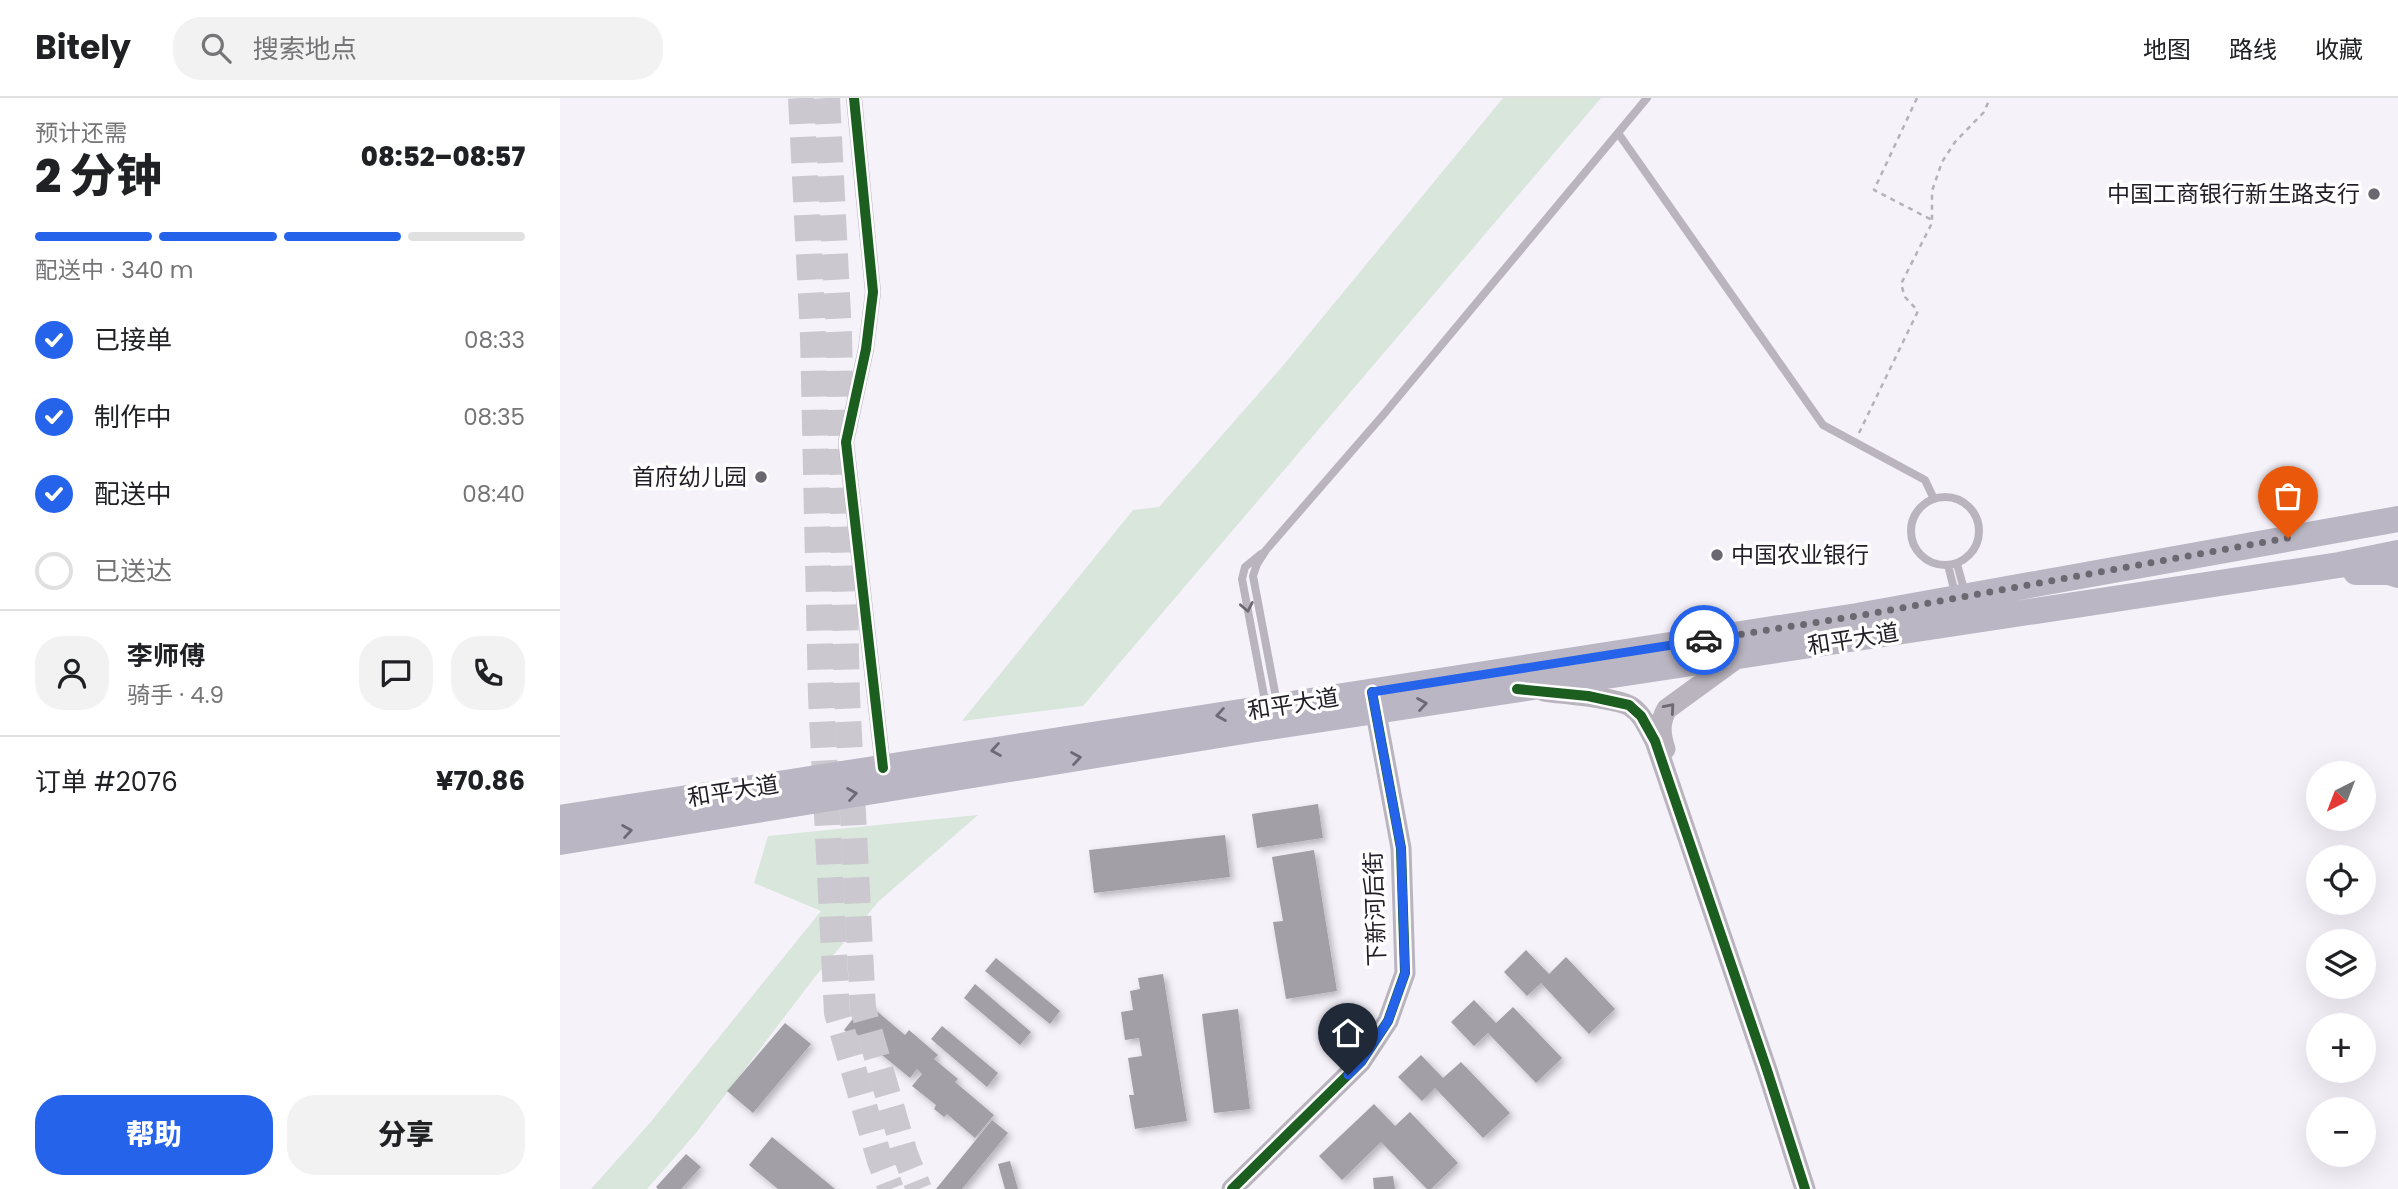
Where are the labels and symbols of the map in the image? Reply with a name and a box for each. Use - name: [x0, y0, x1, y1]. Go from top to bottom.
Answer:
- place label: 中国工商银行新生路支行: [2107, 178, 2360, 210]
- marker: 中国工商银行新生路支行: [2366, 186, 2382, 202]
- place label: 首府幼儿园: [632, 461, 747, 493]
- pin: [2258, 466, 2318, 538]
- marker: 首府幼儿园: [753, 469, 769, 485]
- place label: 中国农业银行: [1731, 539, 1869, 571]
- marker: 中国农业银行: [1709, 547, 1725, 563]
- one-way arrow: [1239, 601, 1254, 613]
- courier: [1669, 605, 1739, 675]
- street label: 和平大道: [1805, 616, 1901, 662]
- street label: 和平大道: [1245, 681, 1341, 727]
- one-way arrow: [1416, 696, 1428, 711]
- one-way arrow: [1662, 703, 1674, 716]
- one-way arrow: [1215, 707, 1227, 722]
- one-way arrow: [990, 742, 1002, 757]
- one-way arrow: [1071, 751, 1082, 766]
- north arrow: [2306, 761, 2376, 831]
- street label: 和平大道: [685, 768, 781, 814]
- one-way arrow: [846, 787, 858, 802]
- one-way arrow: [621, 824, 633, 839]
- street label: 下新河后街: [1357, 851, 1393, 967]
- pin: [1318, 1003, 1378, 1075]

